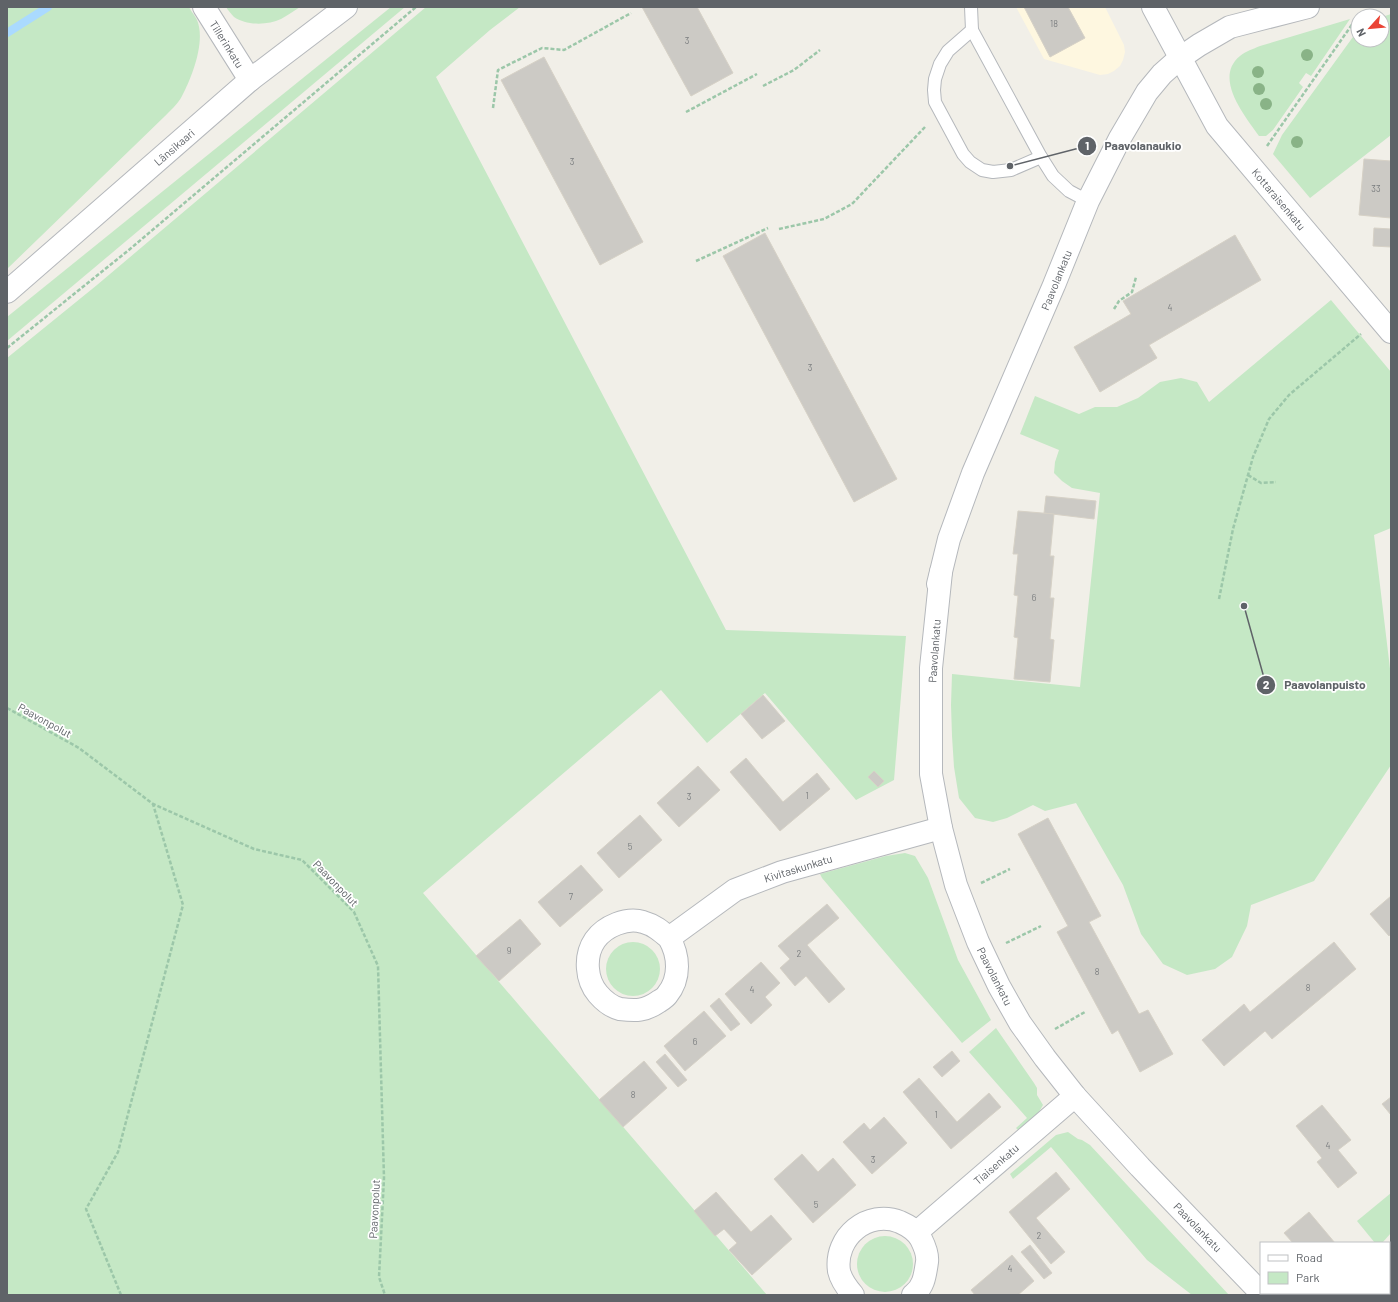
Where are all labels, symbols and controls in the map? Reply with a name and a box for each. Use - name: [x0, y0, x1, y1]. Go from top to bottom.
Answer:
- north arrow: [1350, 8, 1390, 48]
- street label: Tillerinkatu: [207, 18, 247, 70]
- house number: 18: [1050, 18, 1058, 29]
- text: N: [1353, 27, 1368, 39]
- house number: 3: [685, 35, 690, 46]
- street label: Länsikaari: [151, 126, 197, 168]
- callout: Paavolanaukio: [1077, 134, 1190, 158]
- text: 1: [1085, 138, 1089, 152]
- text: Paavolanaukio: [1105, 138, 1182, 152]
- house number: 3: [570, 156, 575, 167]
- street label: Kottaraisenkatu: [1249, 166, 1309, 233]
- house number: 33: [1371, 183, 1381, 194]
- street label: Paavolankatu: [1038, 248, 1074, 312]
- house number: 4: [1168, 302, 1173, 313]
- house number: 3: [808, 362, 813, 373]
- house number: 6: [1032, 592, 1037, 603]
- street label: Paavolankatu: [925, 619, 943, 683]
- callout: Paavolanpuisto: [1256, 673, 1373, 697]
- text: 2: [1263, 677, 1270, 691]
- text: Paavolanpuisto: [1284, 677, 1366, 691]
- street label: Paavonpolut: [16, 700, 74, 740]
- house number: 1: [805, 790, 809, 801]
- house number: 3: [687, 791, 692, 802]
- house number: 5: [628, 841, 633, 852]
- street label: Kivitaskunkatu: [762, 851, 834, 885]
- street label: Paavonpolut: [311, 857, 361, 909]
- house number: 7: [569, 891, 574, 902]
- house number: 9: [507, 945, 512, 956]
- street label: Paavolankatu: [975, 945, 1015, 1007]
- house number: 2: [797, 948, 802, 959]
- house number: 8: [1095, 966, 1100, 977]
- house number: 8: [1306, 982, 1311, 993]
- house number: 4: [750, 984, 755, 995]
- house number: 6: [693, 1036, 698, 1047]
- house number: 8: [631, 1089, 636, 1100]
- house number: 1: [934, 1109, 938, 1120]
- house number: 4: [1326, 1140, 1331, 1151]
- street label: Tiaisenkatu: [971, 1141, 1021, 1187]
- house number: 3: [871, 1154, 876, 1165]
- street label: Paavonpolut: [366, 1179, 382, 1239]
- house number: 5: [814, 1199, 819, 1210]
- street label: Paavolankatu: [1171, 1200, 1225, 1254]
- house number: 2: [1037, 1230, 1042, 1241]
- legend: [1260, 1242, 1390, 1294]
- text: Road: [1296, 1250, 1323, 1264]
- house number: 4: [1008, 1263, 1013, 1274]
- text: Park: [1296, 1270, 1320, 1284]

